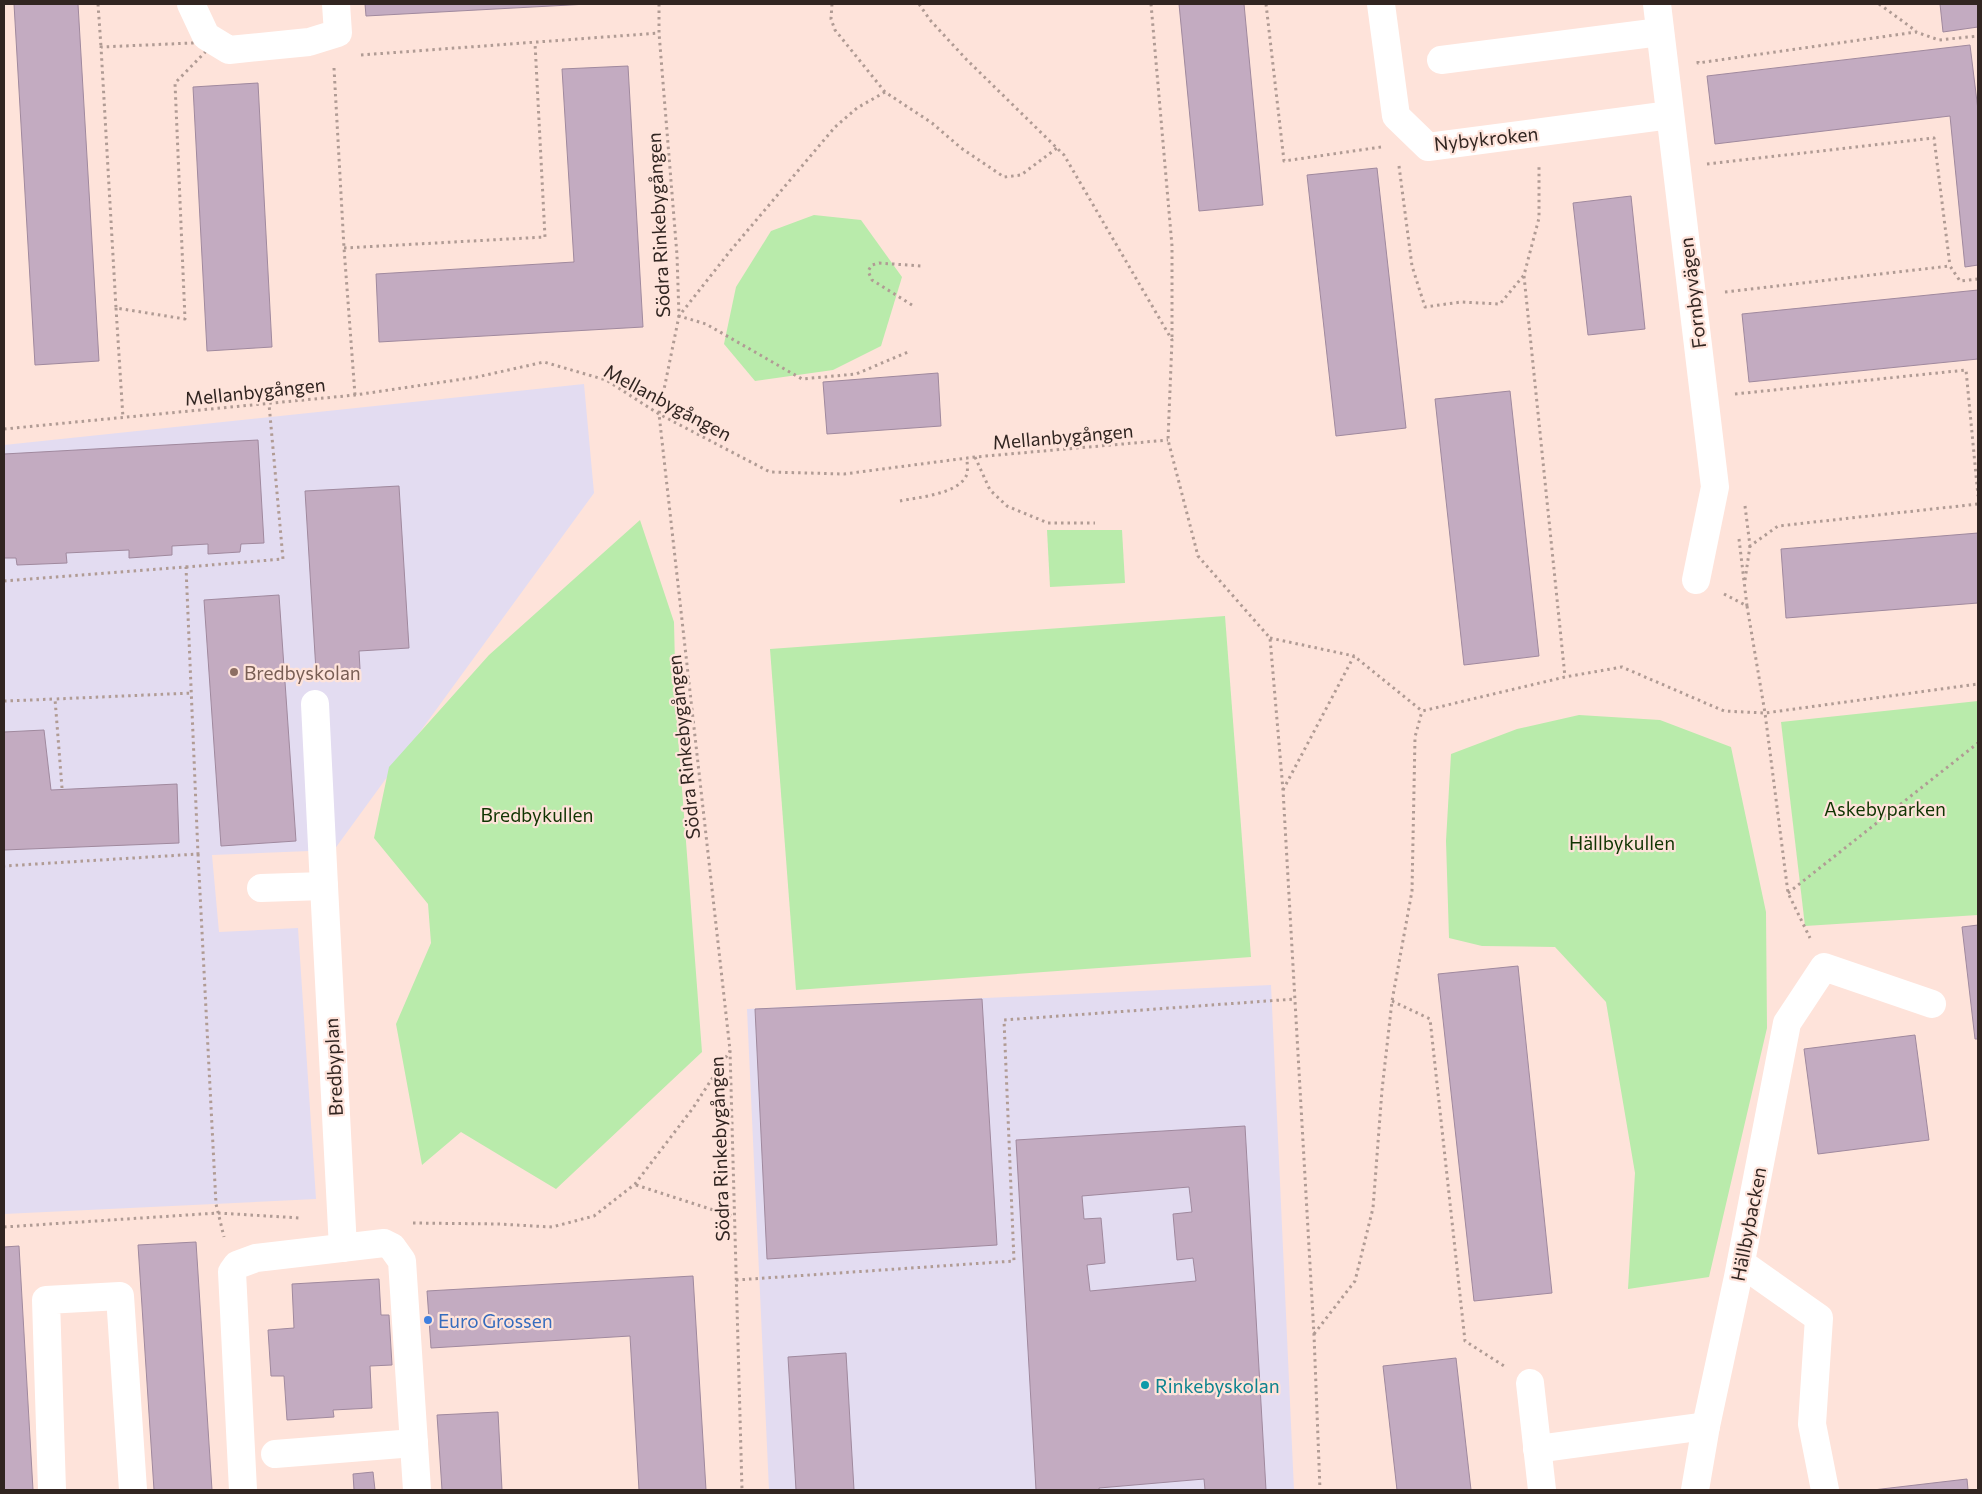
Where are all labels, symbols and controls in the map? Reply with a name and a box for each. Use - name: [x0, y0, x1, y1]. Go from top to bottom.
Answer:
- street label: Nybykroken: [1433, 121, 1539, 155]
- street label: Södra Rinkebygången: [642, 132, 674, 318]
- street label: Fornbyvägen: [1674, 236, 1710, 350]
- street label: Mellanbygången: [600, 359, 736, 445]
- street label: Mellanbygången: [184, 372, 326, 410]
- street label: Mellanbygången: [992, 418, 1134, 454]
- street label: Södra Rinkebygången: [662, 654, 704, 840]
- place label: Bredbyskolan: [244, 661, 361, 684]
- marker: Bredbyskolan: [228, 666, 240, 678]
- park label: Askebyparken: [1824, 797, 1946, 820]
- park label: Bredbykullen: [481, 803, 593, 826]
- park label: Hällbykullen: [1569, 831, 1675, 854]
- street label: Bredbyplan: [319, 1017, 347, 1117]
- street label: Södra Rinkebygången: [704, 1056, 734, 1242]
- street label: Hällbybacken: [1726, 1165, 1770, 1283]
- place label: Euro Grossen: [438, 1309, 553, 1332]
- marker: Euro Grossen: [422, 1314, 434, 1326]
- place label: Rinkebyskolan: [1155, 1374, 1280, 1397]
- marker: Rinkebyskolan: [1139, 1379, 1151, 1391]

